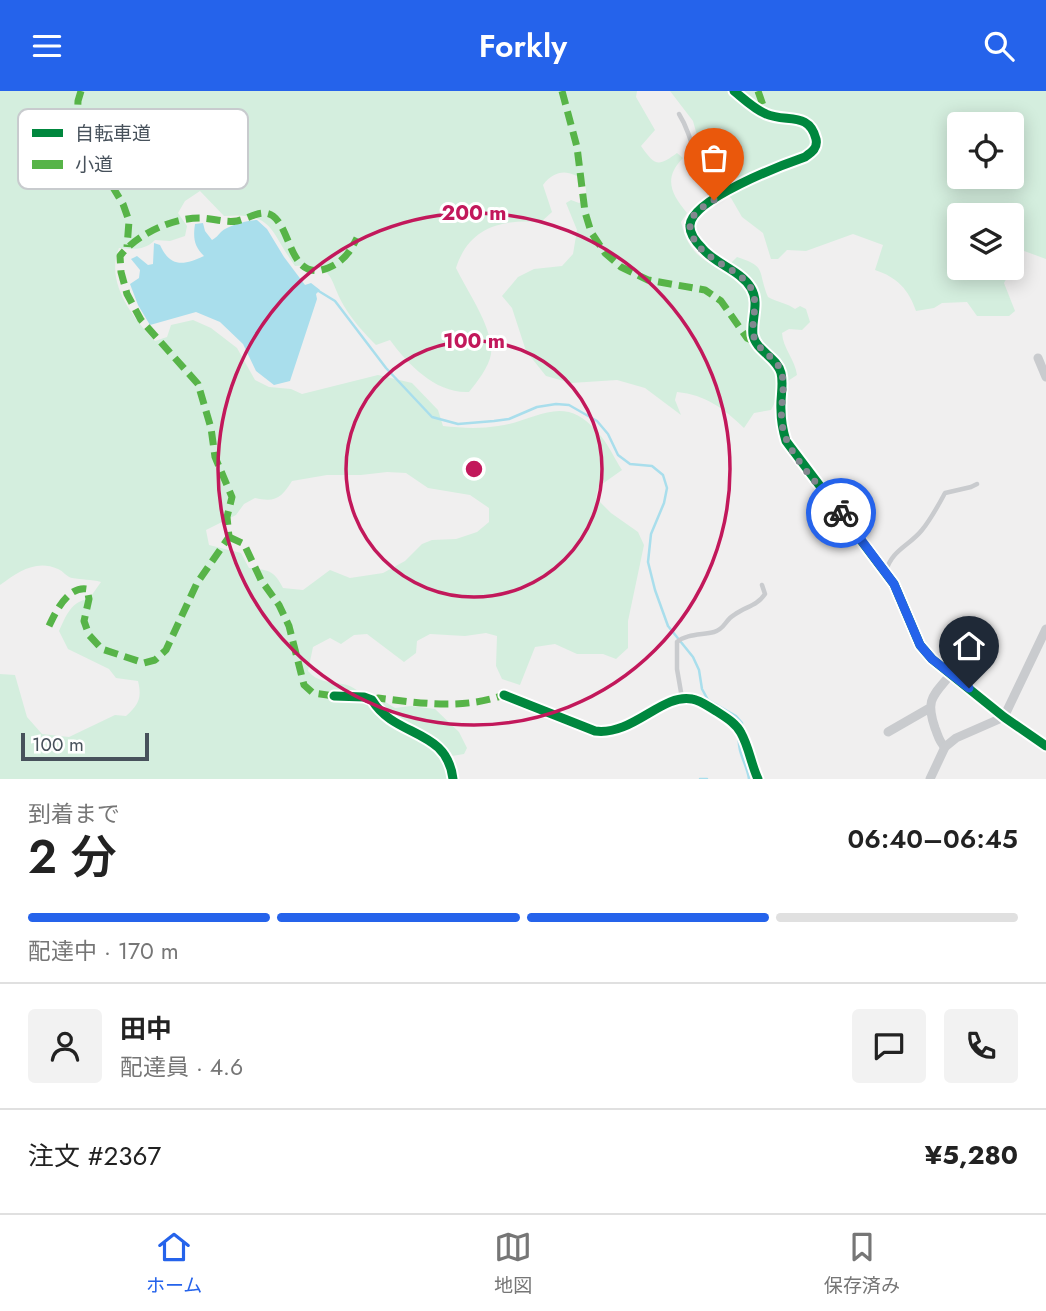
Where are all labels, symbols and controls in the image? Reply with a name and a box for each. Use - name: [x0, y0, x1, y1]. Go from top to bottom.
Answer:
- text: Forkly: [479, 23, 567, 69]
- icon: menu: [28, 27, 66, 65]
- icon: search: [980, 27, 1018, 65]
- legend: [18, 109, 248, 189]
- map controls: [947, 112, 1024, 280]
- button: locate: [947, 112, 1024, 189]
- text: 自転車道: [75, 120, 151, 147]
- pin: [684, 128, 744, 200]
- icon: bag: [695, 139, 733, 177]
- text: 小道: [75, 151, 113, 178]
- text: 200 m: [441, 198, 507, 228]
- button: layers: [947, 203, 1024, 280]
- text: 100 m: [443, 326, 505, 356]
- centre of rings: [462, 457, 486, 481]
- courier: [806, 478, 876, 548]
- icon: bike: [822, 494, 860, 532]
- pin: [939, 616, 999, 688]
- icon: home: [950, 627, 988, 665]
- scale bar: [21, 730, 149, 762]
- text: 100 m: [32, 731, 84, 758]
- text: 到着まで: [28, 797, 120, 831]
- text: 06:40–06:45: [848, 820, 1018, 858]
- text: 2 分: [28, 824, 117, 890]
- text: 配達中 · 170 m: [28, 934, 179, 968]
- button: person: [28, 1009, 102, 1083]
- button: chat: [852, 1009, 926, 1083]
- button: phone: [944, 1009, 1018, 1083]
- text: 田中: [120, 1010, 172, 1048]
- text: 配達員 · 4.6: [120, 1050, 243, 1084]
- text: ¥5,280: [925, 1136, 1018, 1174]
- text: 注文 #2367: [28, 1137, 161, 1175]
- tab: ホーム: [146, 1228, 202, 1299]
- tab: 地図: [494, 1228, 532, 1299]
- tab: 保存済み: [824, 1228, 900, 1299]

